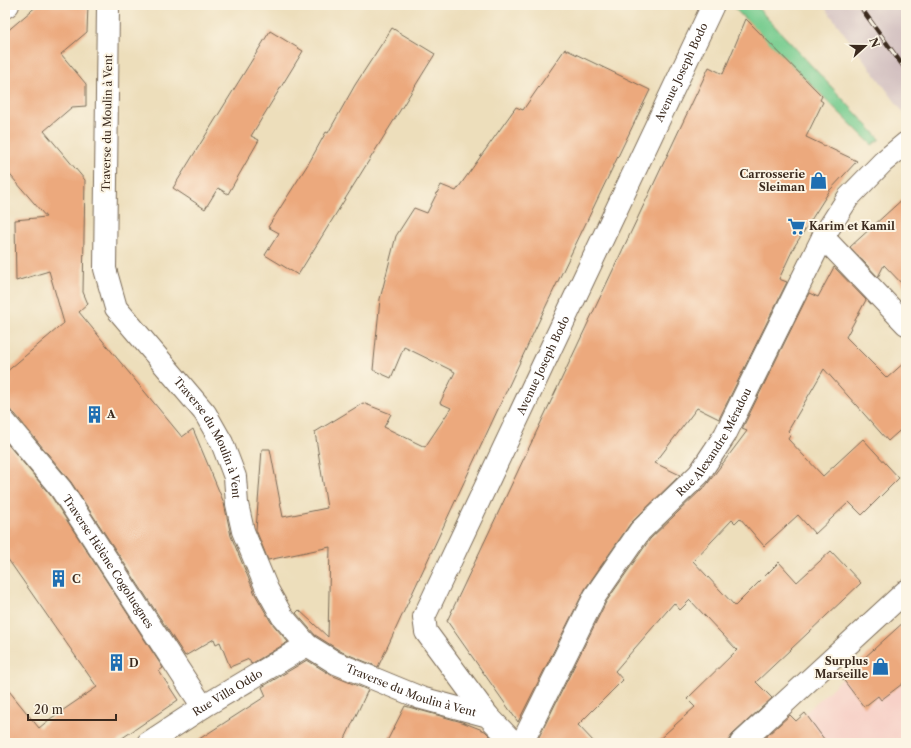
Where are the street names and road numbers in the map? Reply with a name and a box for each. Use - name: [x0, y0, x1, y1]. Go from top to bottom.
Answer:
- street label: Avenue Joseph Bodo: [651, 20, 711, 125]
- street label: Traverse du Moulin à Vent: [99, 54, 115, 192]
- street label: Avenue Joseph Bodo: [513, 313, 572, 418]
- street label: Traverse du Moulin à Vent: [171, 374, 244, 499]
- street label: Rue Alexandre Méradou: [673, 385, 754, 499]
- street label: Traverse Hèlène Cogoluegnes: [60, 492, 156, 630]
- street label: Traverse du Moulin à Vent: [344, 661, 478, 720]
- street label: Rue Villa Oddo: [190, 666, 265, 719]

